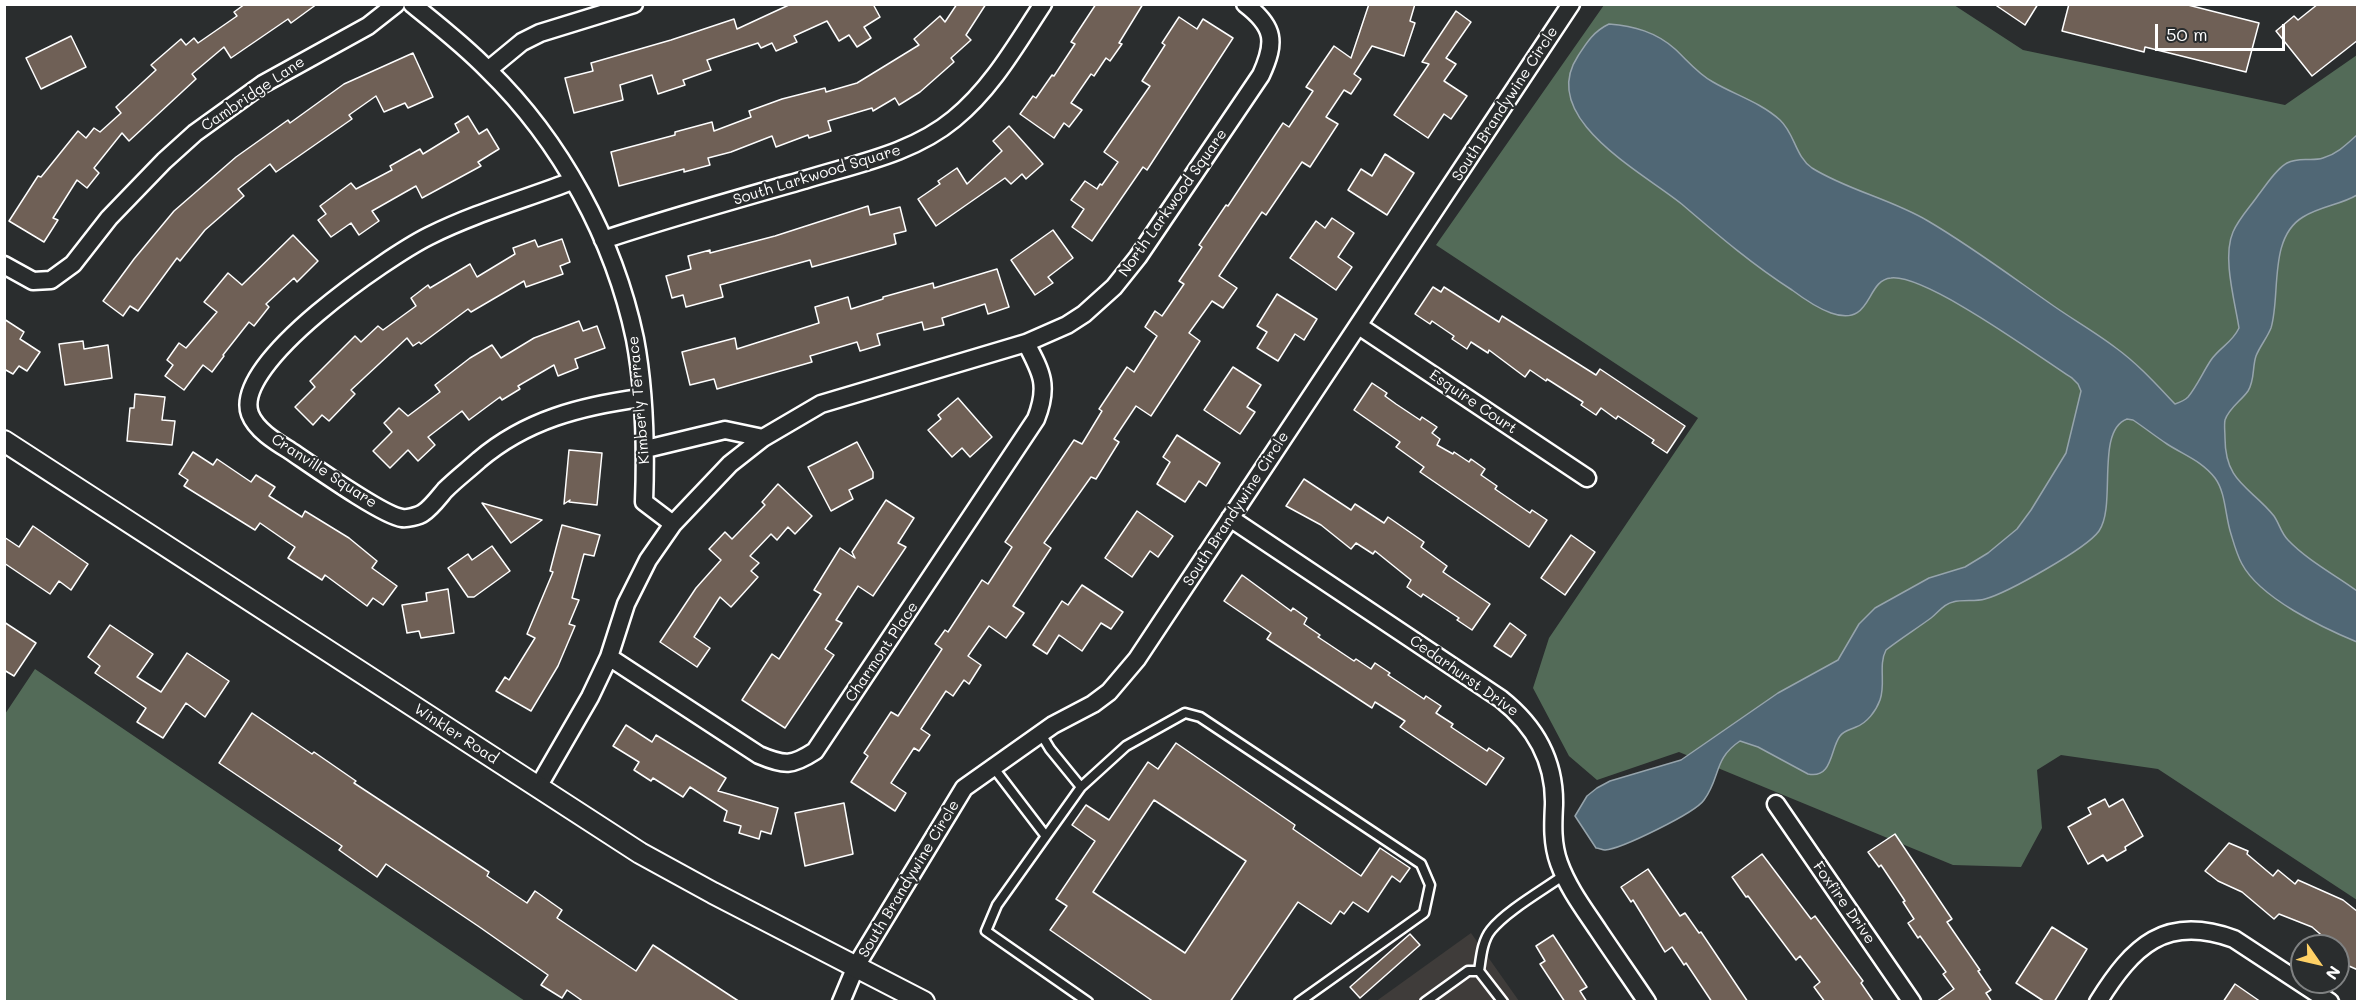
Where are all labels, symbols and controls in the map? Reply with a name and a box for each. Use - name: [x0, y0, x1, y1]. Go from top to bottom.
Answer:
- scale bar: [2158, 12, 2288, 50]
- text: 50 m: [2166, 22, 2208, 46]
- street label: South Brandywine Circle: [1448, 23, 1562, 185]
- street label: Cambridge Lane: [198, 53, 308, 135]
- street label: North Larkwood Square: [1115, 126, 1231, 280]
- street label: South Larkwood Square: [731, 141, 903, 209]
- street label: Kimberly Terrace: [624, 335, 654, 465]
- street label: Esquire Court: [1426, 366, 1520, 438]
- street label: South Brandywine Circle: [1179, 428, 1293, 590]
- street label: Cranville Square: [268, 430, 380, 512]
- street label: Charmont Place: [842, 598, 922, 706]
- street label: Cedarhurst Drive: [1406, 632, 1522, 720]
- street label: Winkler Road: [411, 700, 501, 768]
- street label: South Brandywine Circle: [855, 797, 963, 961]
- street label: Foxfire Drive: [1809, 858, 1879, 948]
- north arrow: [2290, 934, 2350, 994]
- text: N: [2322, 962, 2346, 984]

